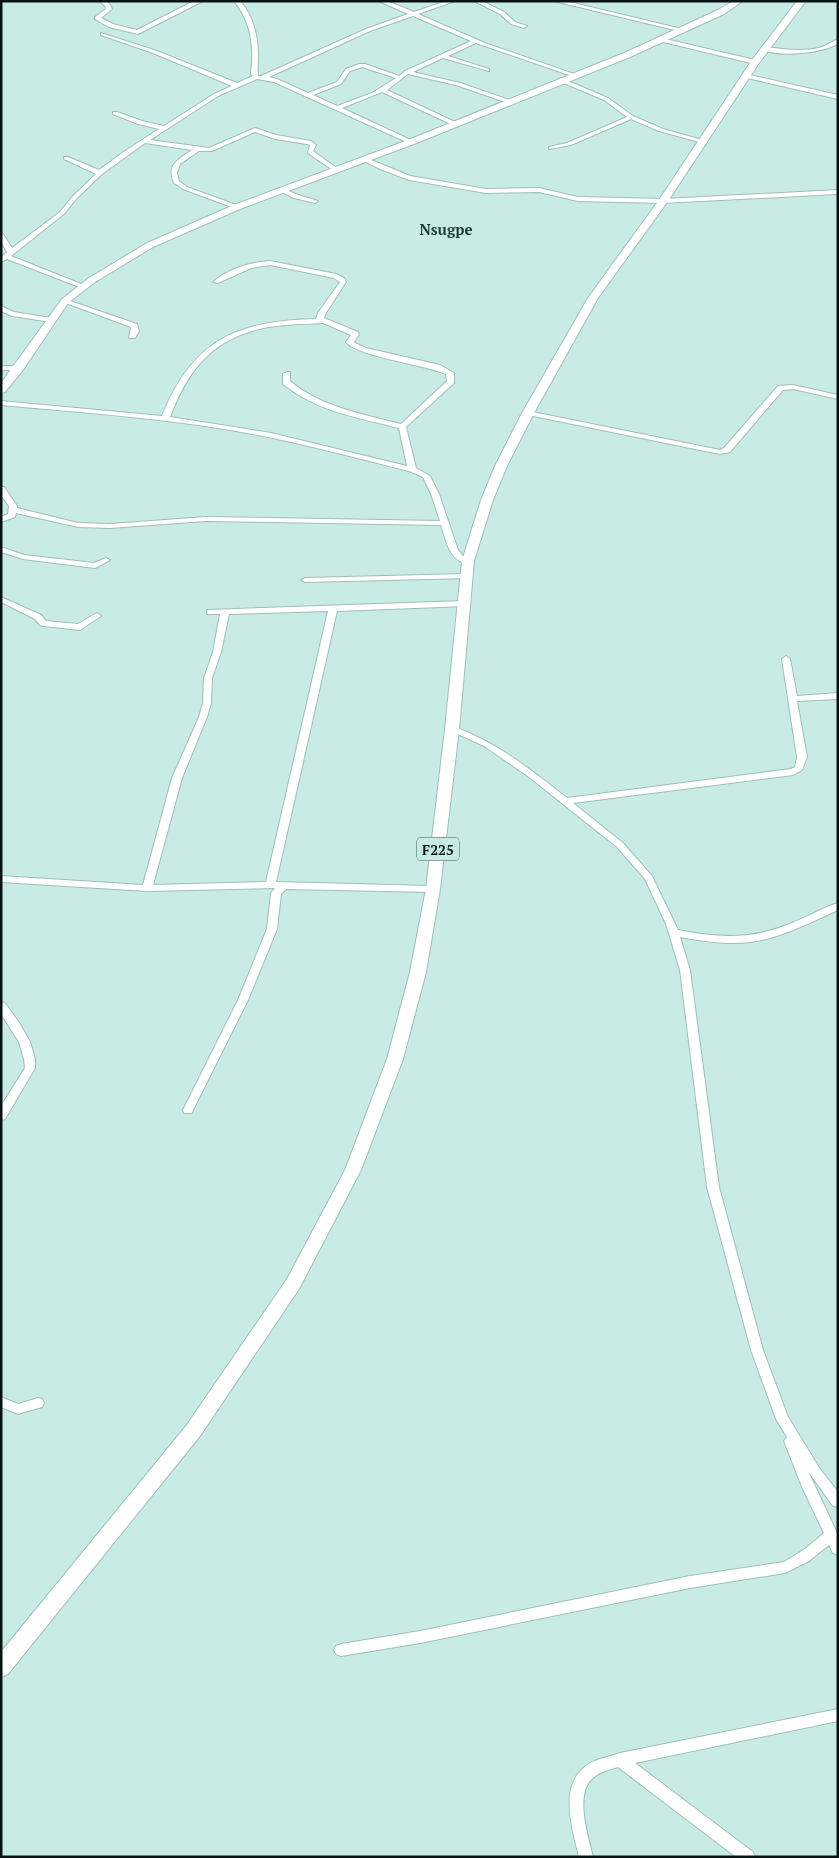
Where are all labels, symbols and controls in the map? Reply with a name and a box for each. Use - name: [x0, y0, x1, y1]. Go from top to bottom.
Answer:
- district label: Nsugpe: [419, 219, 473, 239]
- road number: F225: [417, 838, 459, 861]

